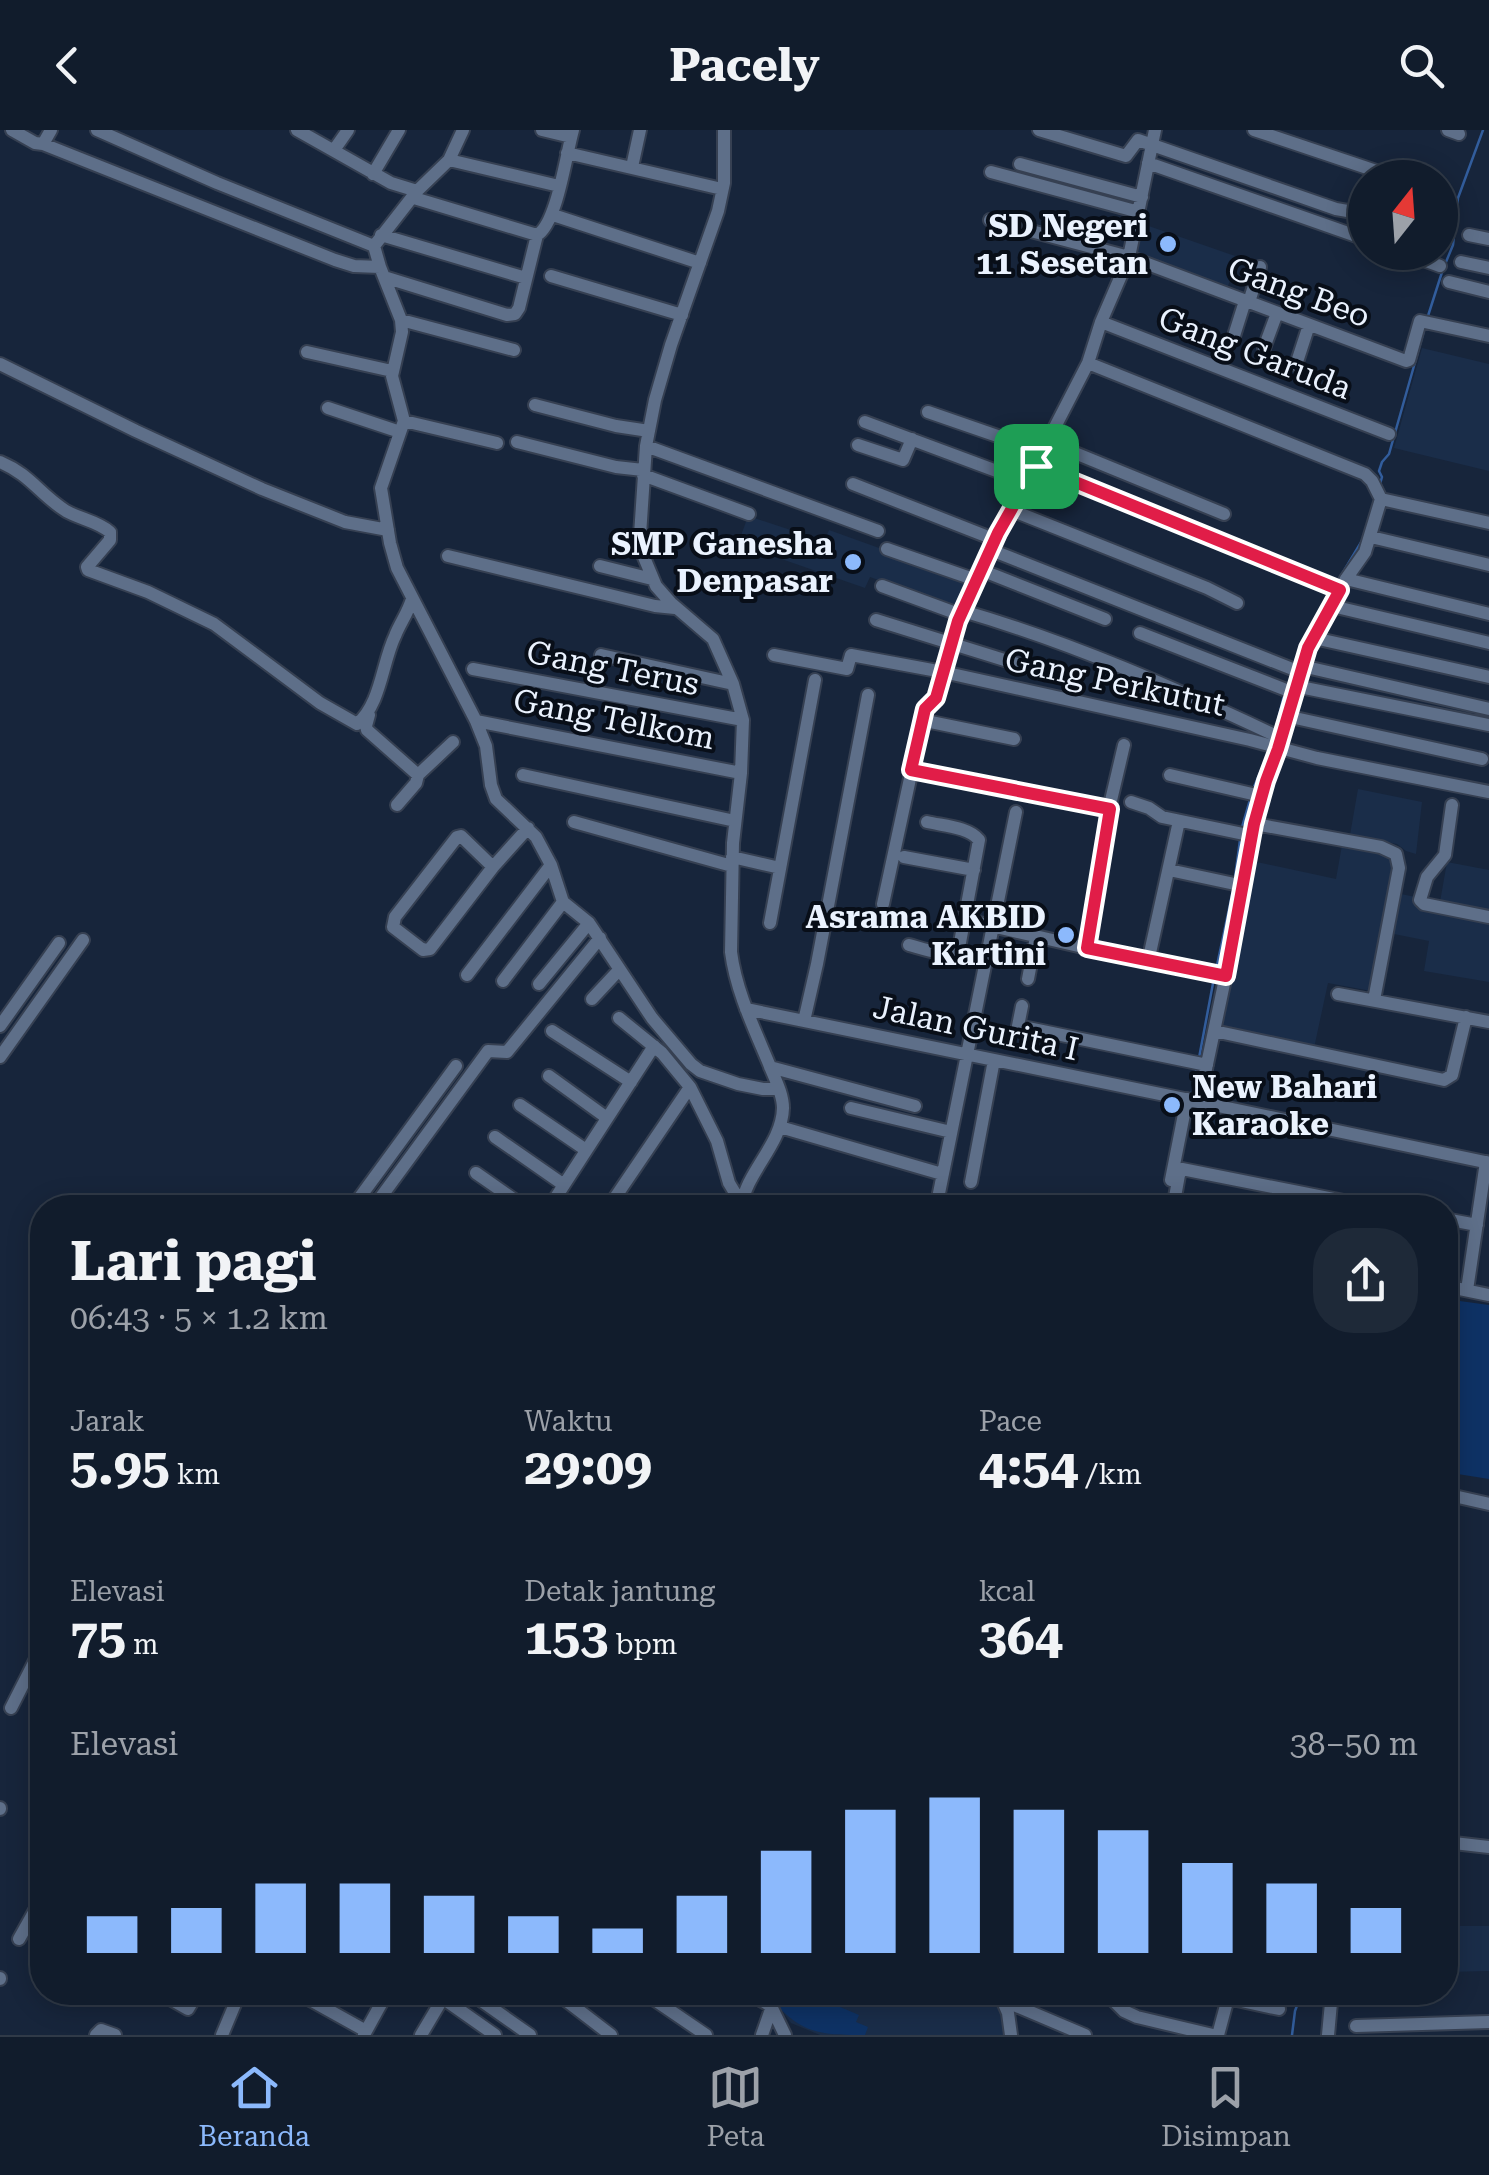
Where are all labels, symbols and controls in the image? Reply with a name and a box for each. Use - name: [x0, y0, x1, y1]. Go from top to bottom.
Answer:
- icon: back: [40, 38, 95, 93]
- icon: search: [1394, 38, 1449, 93]
- text: Pacely: [669, 39, 820, 92]
- north arrow: [1348, 160, 1458, 270]
- map controls: [1348, 160, 1458, 270]
- place label: SD Negeri 11 Sesetan: [976, 207, 1148, 282]
- marker: SD Negeri 11 Sesetan: [1157, 233, 1179, 255]
- street label: Gang Beo: [1223, 249, 1375, 335]
- street label: Gang Garuda: [1153, 299, 1357, 407]
- pin: [994, 424, 1079, 509]
- icon: arrive: [1009, 439, 1064, 494]
- place label: SMP Ganesha Denpasar: [611, 525, 833, 600]
- marker: SMP Ganesha Denpasar: [842, 551, 864, 573]
- street label: Gang Terus: [524, 633, 702, 703]
- street label: Gang Perkutut: [1001, 640, 1229, 724]
- street label: Gang Telkom: [510, 681, 718, 757]
- place label: Asrama AKBID Kartini: [805, 898, 1046, 973]
- marker: Asrama AKBID Kartini: [1055, 924, 1077, 946]
- street label: Jalan Gurita I: [870, 988, 1082, 1068]
- place label: New Bahari Karaoke: [1192, 1068, 1378, 1143]
- marker: New Bahari Karaoke: [1161, 1094, 1183, 1116]
- button: share: [1313, 1228, 1418, 1333]
- text: Lari pagi: [70, 1229, 317, 1293]
- text: 06:43 · 5 × 1.2 km: [70, 1299, 328, 1337]
- text: Jarak: [70, 1405, 144, 1438]
- text: Waktu: [524, 1405, 612, 1438]
- text: Pace: [979, 1405, 1042, 1438]
- text: 5.95: [70, 1438, 170, 1496]
- text: 29:09: [524, 1438, 652, 1496]
- text: 4:54: [979, 1438, 1078, 1496]
- text: km: [170, 1458, 220, 1491]
- text: /km: [1078, 1458, 1142, 1491]
- text: Elevasi: [70, 1575, 165, 1608]
- text: Detak jantung: [524, 1575, 715, 1608]
- text: kcal: [979, 1575, 1035, 1608]
- text: 75: [70, 1608, 126, 1666]
- text: 153: [524, 1608, 608, 1666]
- text: 364: [979, 1608, 1063, 1666]
- text: m: [126, 1628, 159, 1661]
- text: bpm: [608, 1628, 677, 1661]
- text: Elevasi: [70, 1725, 178, 1763]
- text: 38–50 m: [1290, 1725, 1418, 1763]
- tab: Beranda: [198, 2060, 310, 2153]
- tab: Peta: [706, 2060, 765, 2153]
- tab: Disimpan: [1161, 2060, 1291, 2153]

